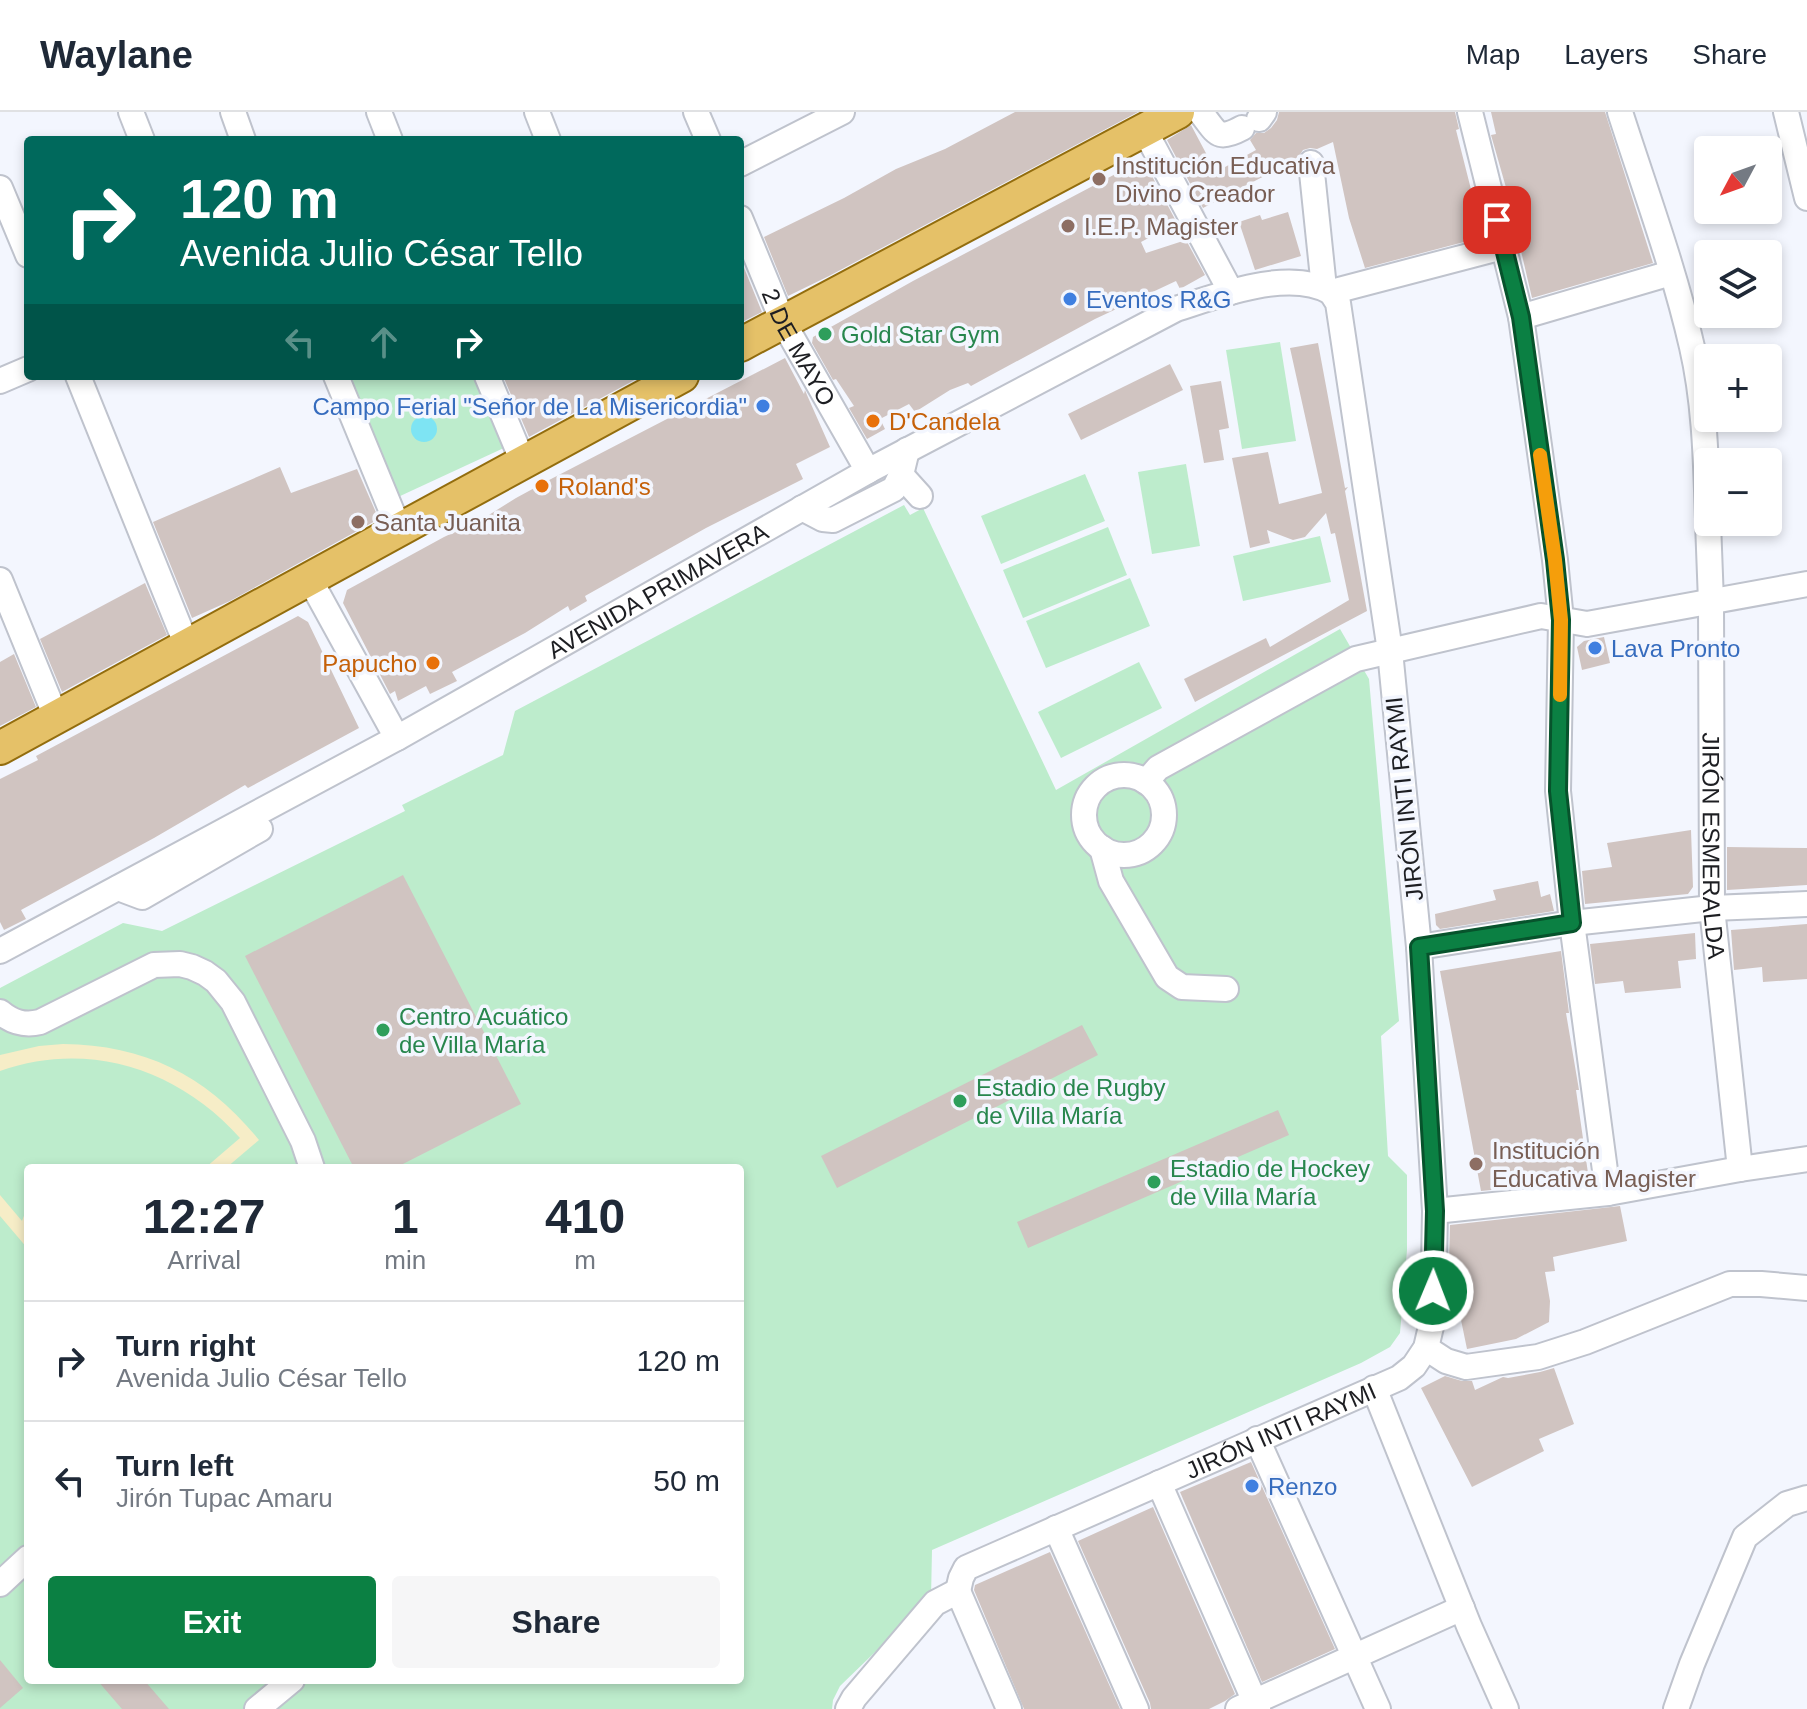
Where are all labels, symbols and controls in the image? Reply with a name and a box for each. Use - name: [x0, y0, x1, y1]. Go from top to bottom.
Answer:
- text: Waylane: [40, 34, 193, 76]
- text: Map: [1466, 39, 1520, 70]
- text: Layers: [1564, 39, 1648, 70]
- text: Share: [1692, 39, 1767, 70]
- north arrow: [1694, 136, 1782, 224]
- map controls: [1694, 136, 1782, 536]
- place label: Institución Educativa Divino Creador: [1115, 152, 1336, 207]
- text: 120 m: [180, 167, 339, 230]
- icon: right: [48, 168, 152, 272]
- marker: Institución Educativa Divino Creador: [1090, 170, 1108, 188]
- pin: [1463, 186, 1531, 254]
- icon: arrive: [1475, 198, 1519, 242]
- place label: I.E.P. Magister: [1084, 213, 1238, 240]
- marker: I.E.P. Magister: [1059, 217, 1077, 235]
- text: Avenida Julio César Tello: [180, 233, 583, 274]
- button: layers: [1694, 240, 1782, 328]
- street label: 2 DE MAYO: [757, 284, 841, 410]
- place label: Eventos R&G: [1086, 286, 1231, 313]
- marker: Eventos R&G: [1061, 290, 1079, 308]
- icon: left: [278, 320, 322, 364]
- icon: ahead: [362, 320, 406, 364]
- icon: right: [446, 320, 490, 364]
- place label: Gold Star Gym: [841, 321, 1000, 348]
- marker: Gold Star Gym: [816, 325, 834, 343]
- button: +: [1694, 344, 1782, 432]
- place label: Campo Ferial "Señor de La Misericordia": [312, 393, 747, 420]
- marker: Campo Ferial "Señor de La Misericordia": [754, 397, 772, 415]
- place label: D'Candela: [889, 408, 1001, 435]
- marker: D'Candela: [864, 412, 882, 430]
- button: −: [1694, 448, 1782, 536]
- place label: Roland's: [558, 473, 651, 500]
- marker: Roland's: [533, 477, 551, 495]
- place label: Santa Juanita: [374, 509, 521, 536]
- marker: Santa Juanita: [349, 513, 367, 531]
- street label: AVENIDA PRIMAVERA: [543, 517, 772, 663]
- place label: Lava Pronto: [1611, 635, 1740, 662]
- marker: Lava Pronto: [1586, 639, 1604, 657]
- place label: Papucho: [322, 650, 417, 677]
- marker: Papucho: [424, 654, 442, 672]
- street label: JIRÓN INTI RAYMI: [1380, 696, 1428, 902]
- street label: JIRÓN ESMERALDA: [1698, 732, 1731, 961]
- place label: Centro Acuático de Villa María: [399, 1003, 568, 1058]
- marker: Centro Acuático de Villa María: [374, 1021, 392, 1039]
- place label: Estadio de Rugby de Villa María: [976, 1074, 1165, 1129]
- marker: Estadio de Rugby de Villa María: [951, 1092, 969, 1110]
- place label: Institución Educativa Magister: [1492, 1137, 1696, 1192]
- place label: Estadio de Hockey de Villa María: [1170, 1155, 1370, 1210]
- marker: Institución Educativa Magister: [1467, 1155, 1485, 1173]
- marker: Estadio de Hockey de Villa María: [1145, 1173, 1163, 1191]
- text: 12:27: [143, 1190, 266, 1243]
- text: 1: [392, 1190, 419, 1243]
- text: 410: [545, 1190, 625, 1243]
- text: Arrival: [167, 1245, 241, 1275]
- text: min: [384, 1245, 426, 1275]
- text: m: [574, 1245, 596, 1275]
- position arrow: [1391, 1249, 1475, 1333]
- text: Turn right: [116, 1329, 255, 1362]
- icon: right: [48, 1339, 92, 1383]
- text: 120 m: [637, 1344, 720, 1377]
- text: Avenida Julio César Tello: [116, 1363, 407, 1393]
- street label: JIRÓN INTI RAYMI: [1181, 1376, 1380, 1484]
- text: Turn left: [116, 1449, 234, 1482]
- icon: left: [48, 1459, 92, 1503]
- text: 50 m: [653, 1464, 720, 1497]
- place label: Renzo: [1268, 1473, 1337, 1500]
- marker: Renzo: [1243, 1477, 1261, 1495]
- text: Jirón Tupac Amaru: [116, 1483, 333, 1513]
- button: Exit: [48, 1576, 376, 1668]
- button: Share: [392, 1576, 720, 1668]

